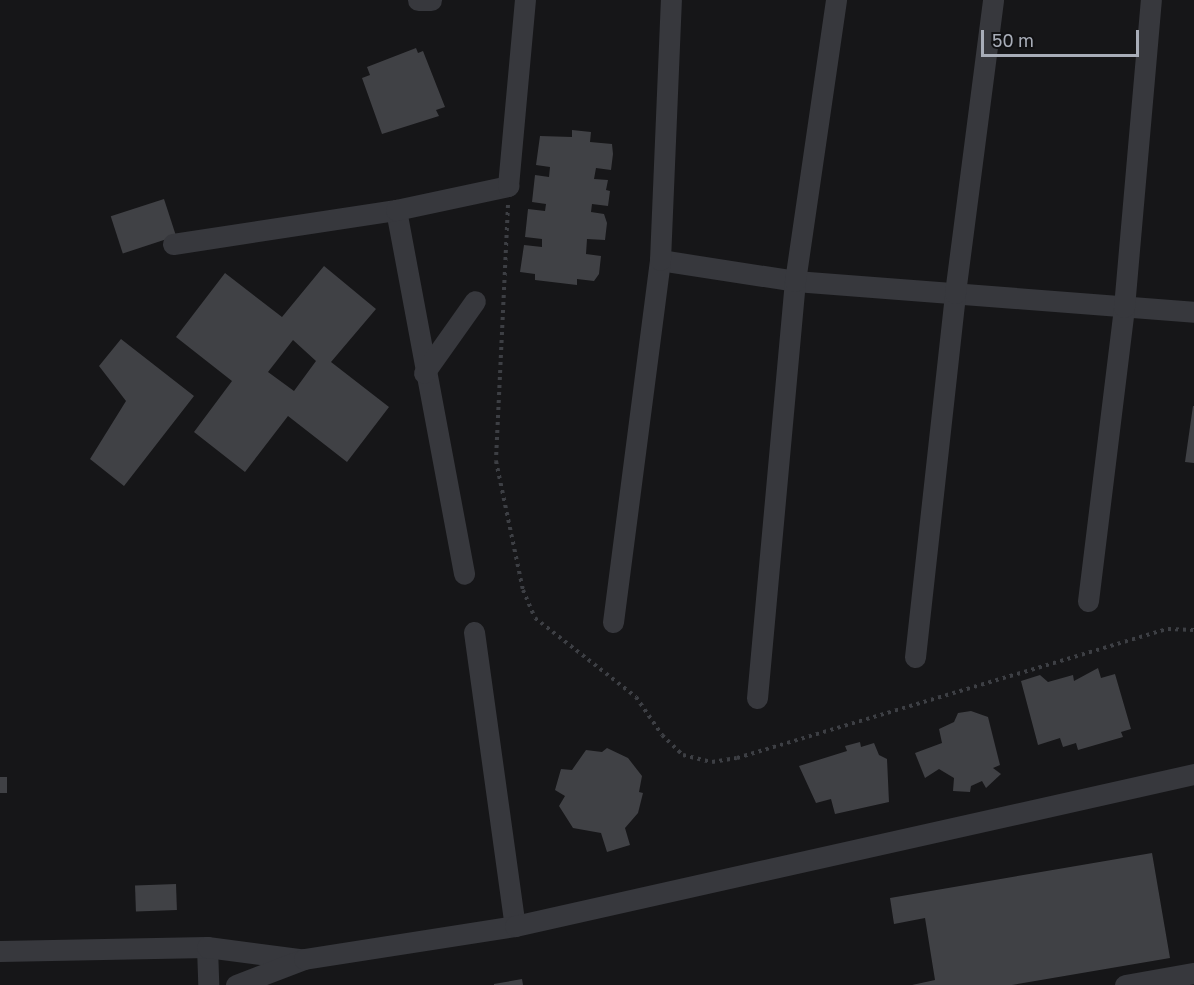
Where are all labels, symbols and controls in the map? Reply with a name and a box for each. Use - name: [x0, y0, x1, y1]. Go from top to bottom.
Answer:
- scale bar: [984, 18, 1142, 56]
- text: 50 m: [992, 29, 1034, 51]

